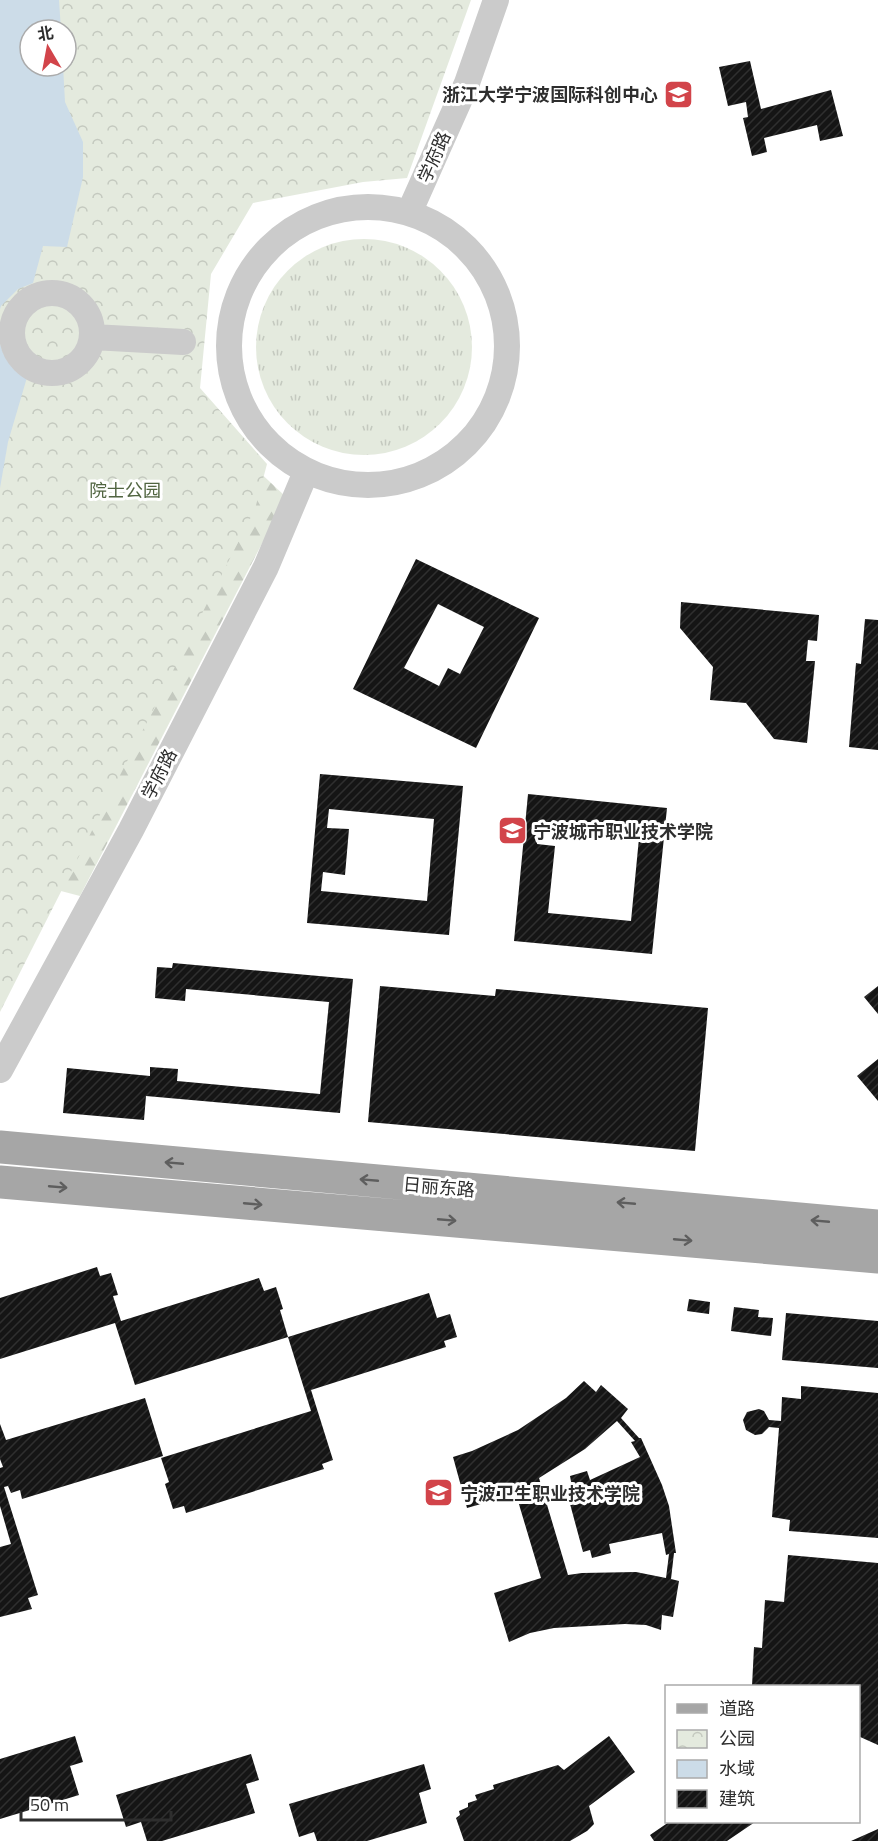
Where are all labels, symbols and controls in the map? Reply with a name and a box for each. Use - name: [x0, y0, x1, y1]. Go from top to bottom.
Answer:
- north arrow: [18, 18, 78, 78]
- text: 北: [35, 20, 55, 46]
- school or university icon: 浙江大学宁波国际科创中心: [663, 78, 695, 110]
- place label: 浙江大学宁波国际科创中心: [442, 81, 658, 108]
- street label: 学府路: [411, 127, 457, 187]
- park label: 院士公园: [89, 477, 161, 504]
- street label: 学府路: [135, 744, 183, 804]
- school or university icon: 宁波城市职业技术学院: [496, 815, 528, 847]
- place label: 宁波城市职业技术学院: [533, 818, 713, 845]
- one-way arrow: [165, 1157, 185, 1168]
- street label: 日丽东路: [402, 1170, 476, 1204]
- one-way arrow: [359, 1174, 379, 1185]
- one-way arrow: [48, 1182, 68, 1193]
- one-way arrow: [616, 1197, 636, 1208]
- one-way arrow: [242, 1199, 262, 1210]
- one-way arrow: [436, 1215, 456, 1226]
- one-way arrow: [810, 1215, 830, 1226]
- one-way arrow: [673, 1235, 693, 1246]
- school or university icon: 宁波卫生职业技术学院: [423, 1477, 455, 1509]
- place label: 宁波卫生职业技术学院: [460, 1480, 640, 1507]
- legend: [665, 1685, 860, 1823]
- text: 道路: [719, 1695, 755, 1722]
- text: 公园: [719, 1725, 755, 1752]
- text: 水域: [719, 1755, 755, 1782]
- scale bar: [21, 1784, 171, 1822]
- text: 建筑: [719, 1785, 755, 1812]
- text: 50 m: [30, 1791, 69, 1818]

